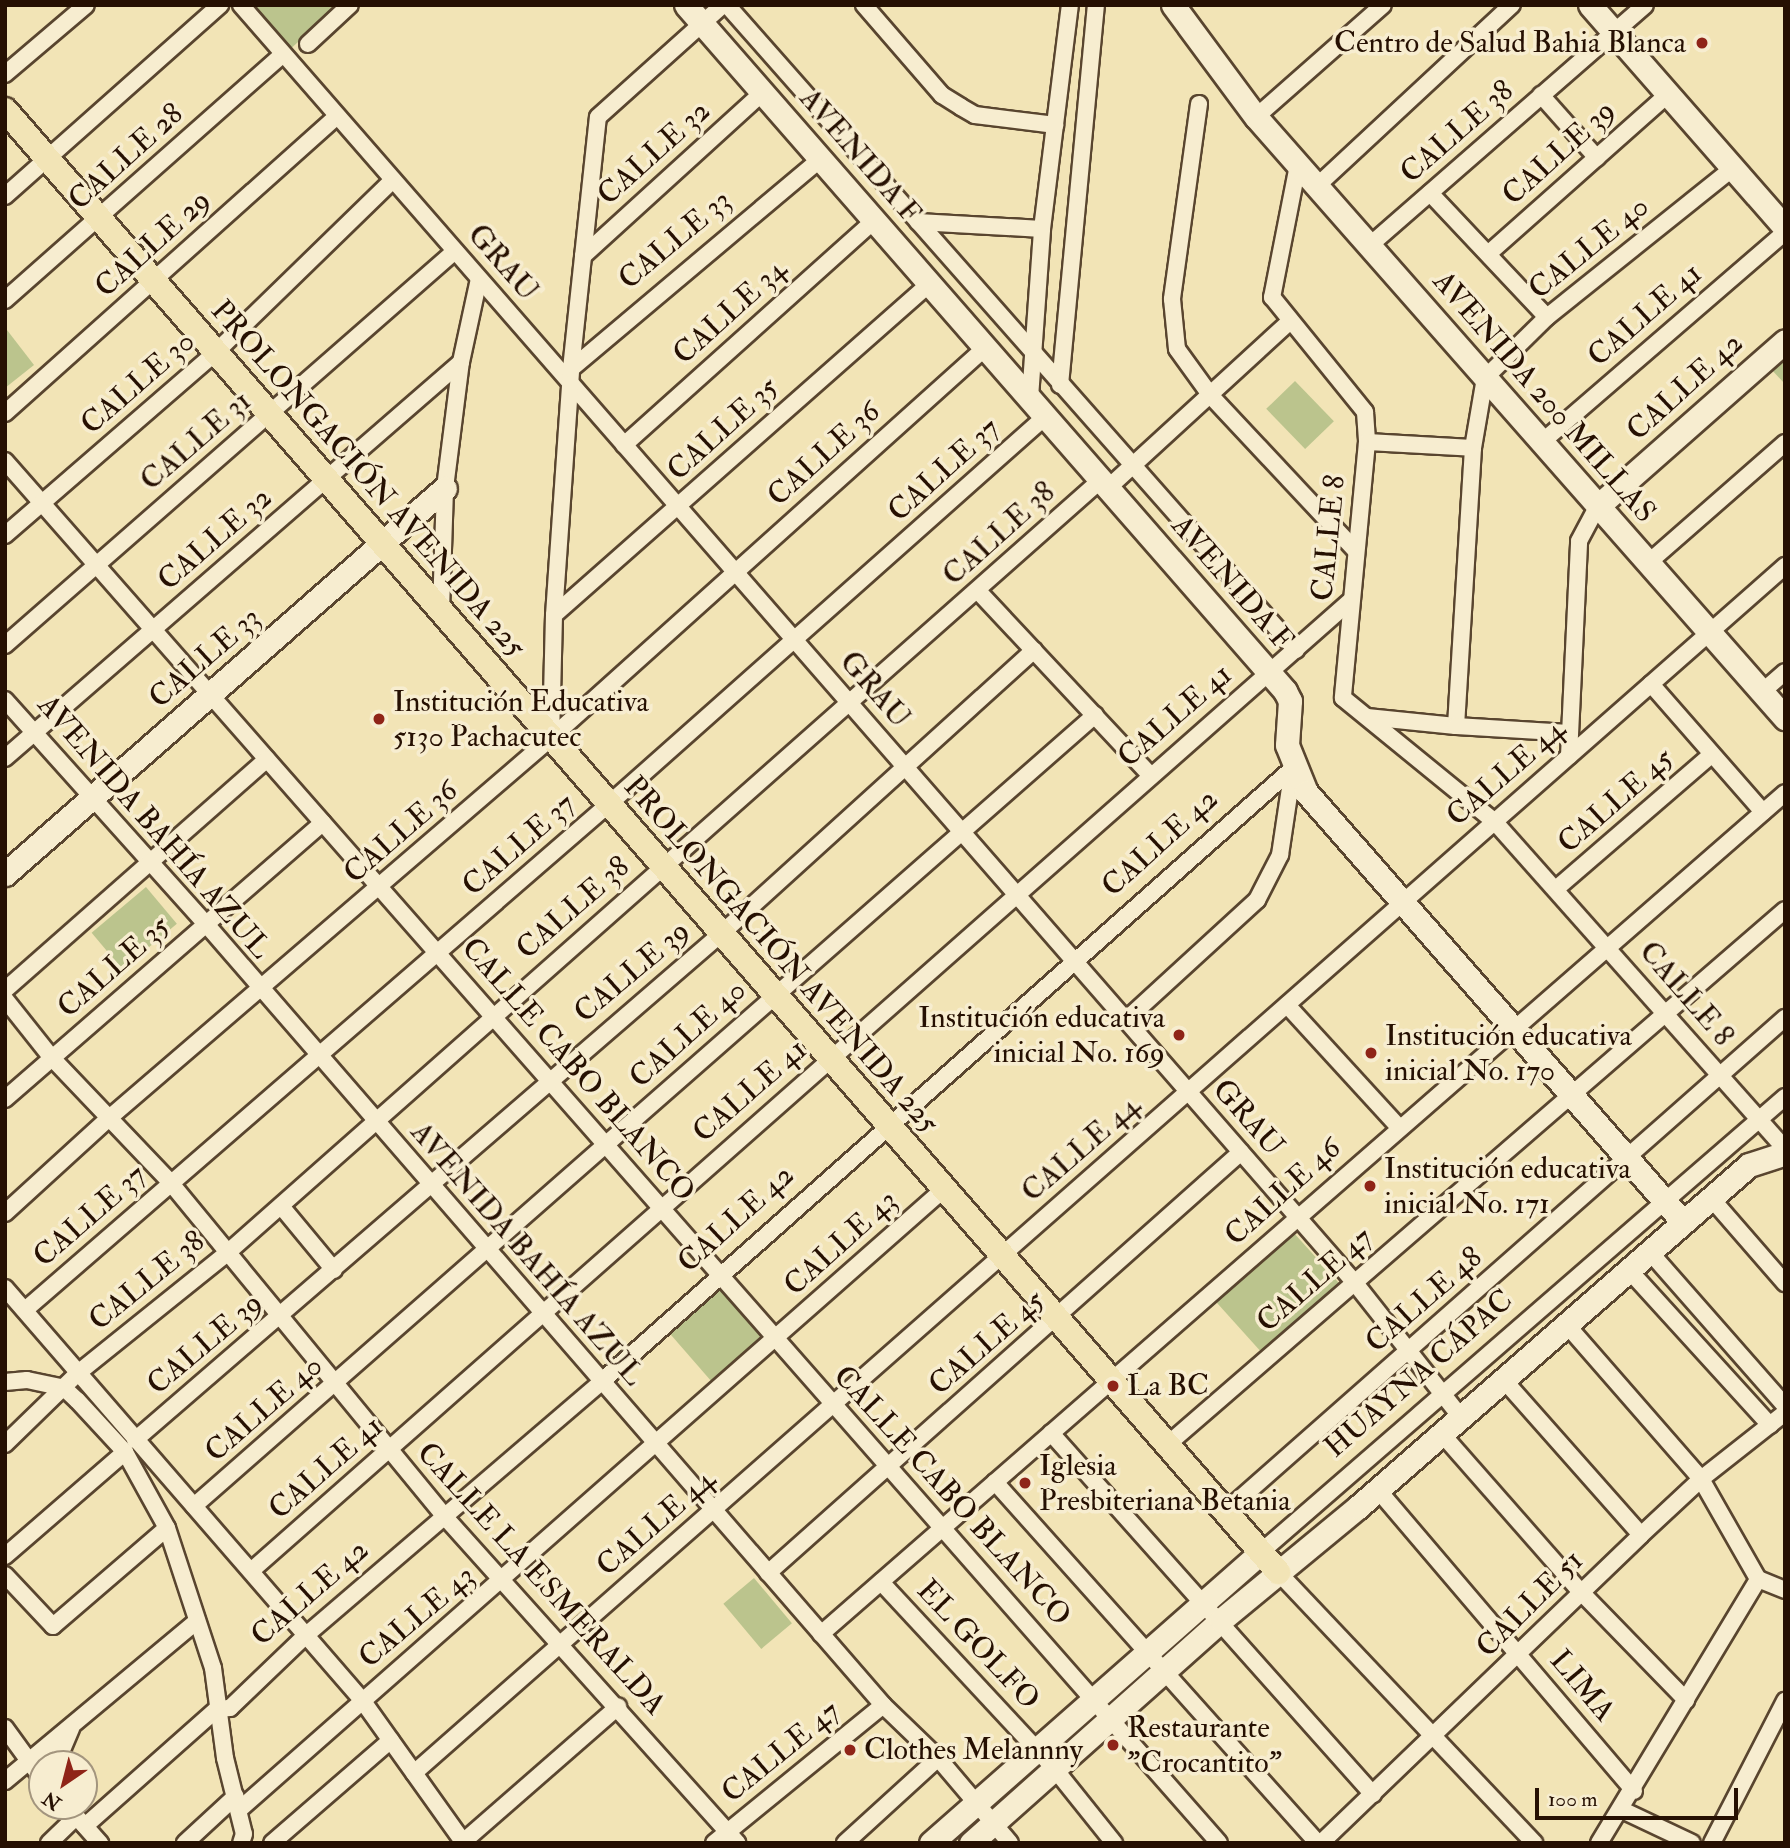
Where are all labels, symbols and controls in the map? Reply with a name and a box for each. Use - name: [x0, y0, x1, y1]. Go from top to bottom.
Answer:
- place label: Centro de Salud Bahia Blanca: [1334, 25, 1686, 61]
- marker: Centro de Salud Bahia Blanca: [1692, 33, 1712, 53]
- street label: CALLE 38: [1393, 73, 1521, 191]
- street label: AVENIDA F: [792, 81, 928, 231]
- street label: CALLE 32: [590, 93, 718, 213]
- street label: CALLE 39: [1495, 93, 1623, 213]
- street label: CALLE 28: [61, 96, 191, 218]
- street label: CALLE 29: [88, 183, 218, 305]
- street label: CALLE 33: [612, 183, 738, 297]
- street label: CALLE 40: [1522, 189, 1656, 307]
- street label: GRAU: [460, 217, 546, 309]
- street label: CALLE 34: [666, 252, 794, 372]
- street label: CALLE 41: [1581, 256, 1709, 374]
- street label: AVENIDA 200 MILLAS: [1425, 264, 1663, 530]
- street label: PROLONGACIÓN AVENIDA 225: [203, 293, 533, 665]
- street label: CALLE 30: [74, 324, 202, 442]
- street label: CALLE 42: [1620, 326, 1750, 448]
- street label: CALLE 35: [660, 370, 786, 488]
- street label: CALLE 31: [133, 383, 259, 499]
- street label: CALLE 36: [760, 394, 888, 514]
- street label: CALLE 37: [881, 411, 1007, 529]
- street label: CALLE 8: [1304, 473, 1354, 603]
- street label: CALLE 38: [936, 474, 1062, 594]
- street label: CALLE 32: [151, 480, 279, 598]
- street label: AVENIDA F: [1164, 508, 1300, 658]
- street label: CALLE 33: [142, 600, 268, 716]
- street label: GRAU: [832, 644, 918, 736]
- street label: CALLE 41: [1111, 657, 1239, 775]
- place label: Institución Educativa 5130 Pachacutec: [393, 684, 649, 754]
- street label: AVENIDA BAHÍA AZUL: [30, 688, 278, 966]
- marker: Institución Educativa 5130 Pachacutec: [371, 711, 387, 727]
- street label: CALLE 44: [1440, 712, 1572, 834]
- street label: CALLE 45: [1551, 741, 1681, 861]
- street label: PROLONGACIÓN AVENIDA 225: [616, 769, 946, 1141]
- street label: CALLE 36: [337, 773, 465, 891]
- street label: CALLE 42: [1095, 782, 1225, 904]
- street label: CALLE 37: [455, 786, 583, 904]
- street label: CALLE 38: [509, 849, 637, 967]
- street label: CALLE 35: [50, 908, 178, 1026]
- street label: CALLE 39: [567, 913, 697, 1031]
- street label: CALLE CABO BLANCO: [454, 931, 702, 1209]
- street label: CALLE 8: [1631, 934, 1741, 1054]
- street label: CALLE 40: [622, 972, 754, 1096]
- place label: Institución educativa inicial No. 169: [918, 1000, 1165, 1070]
- place label: Institución educativa inicial No. 170: [1385, 1018, 1632, 1088]
- marker: Institución educativa inicial No. 169: [1171, 1027, 1187, 1043]
- street label: CALLE 41: [686, 1032, 814, 1150]
- marker: Institución educativa inicial No. 170: [1363, 1045, 1379, 1061]
- street label: GRAU: [1205, 1072, 1291, 1164]
- street label: CALLE 44: [1015, 1088, 1147, 1210]
- street label: AVENIDA BAHÍA AZUL: [403, 1115, 651, 1393]
- street label: CALLE 46: [1218, 1131, 1348, 1253]
- place label: Institución educativa inicial No. 171: [1384, 1151, 1631, 1222]
- street label: CALLE 37: [26, 1157, 154, 1275]
- street label: CALLE 42: [671, 1158, 801, 1280]
- marker: Institución educativa inicial No. 171: [1362, 1178, 1378, 1194]
- street label: CALLE 43: [777, 1183, 905, 1303]
- street label: CALLE 47: [1250, 1220, 1380, 1340]
- street label: CALLE 38: [82, 1224, 212, 1338]
- street label: CALLE 48: [1358, 1240, 1490, 1360]
- street label: HUAYNA CÁPAC: [1318, 1282, 1520, 1466]
- street label: CALLE 45: [922, 1283, 1052, 1403]
- street label: CALLE 39: [140, 1285, 270, 1403]
- street label: CALLE 40: [198, 1348, 330, 1470]
- street label: CALLE CABO BLANCO: [826, 1359, 1078, 1633]
- place label: La BC: [1127, 1368, 1209, 1404]
- marker: La BC: [1105, 1378, 1121, 1394]
- street label: CALLE 41: [262, 1409, 390, 1527]
- street label: CALLE LA ESMERALDA: [409, 1435, 673, 1723]
- place label: Iglesia Presbiteriana Betania: [1039, 1448, 1291, 1518]
- street label: CALLE 44: [590, 1462, 722, 1584]
- marker: Iglesia Presbiteriana Betania: [1017, 1475, 1033, 1491]
- street label: CALLE 42: [244, 1532, 376, 1654]
- street label: CALLE 51: [1469, 1543, 1591, 1665]
- street label: CALLE 43: [352, 1558, 482, 1676]
- street label: EL GOLFO: [909, 1573, 1047, 1717]
- street label: LIMA: [1542, 1643, 1622, 1729]
- street label: CALLE 47: [715, 1693, 847, 1811]
- place label: Restaurante "Crocantito": [1127, 1710, 1282, 1780]
- place label: Clothes Melannny: [864, 1732, 1083, 1768]
- marker: Restaurante "Crocantito": [1105, 1737, 1121, 1753]
- marker: Clothes Melannny: [842, 1742, 858, 1758]
- north arrow: [28, 1750, 98, 1820]
- scale bar: [1538, 1774, 1741, 1818]
- text: N: [38, 1786, 66, 1815]
- text: 100 m: [1548, 1786, 1598, 1813]

